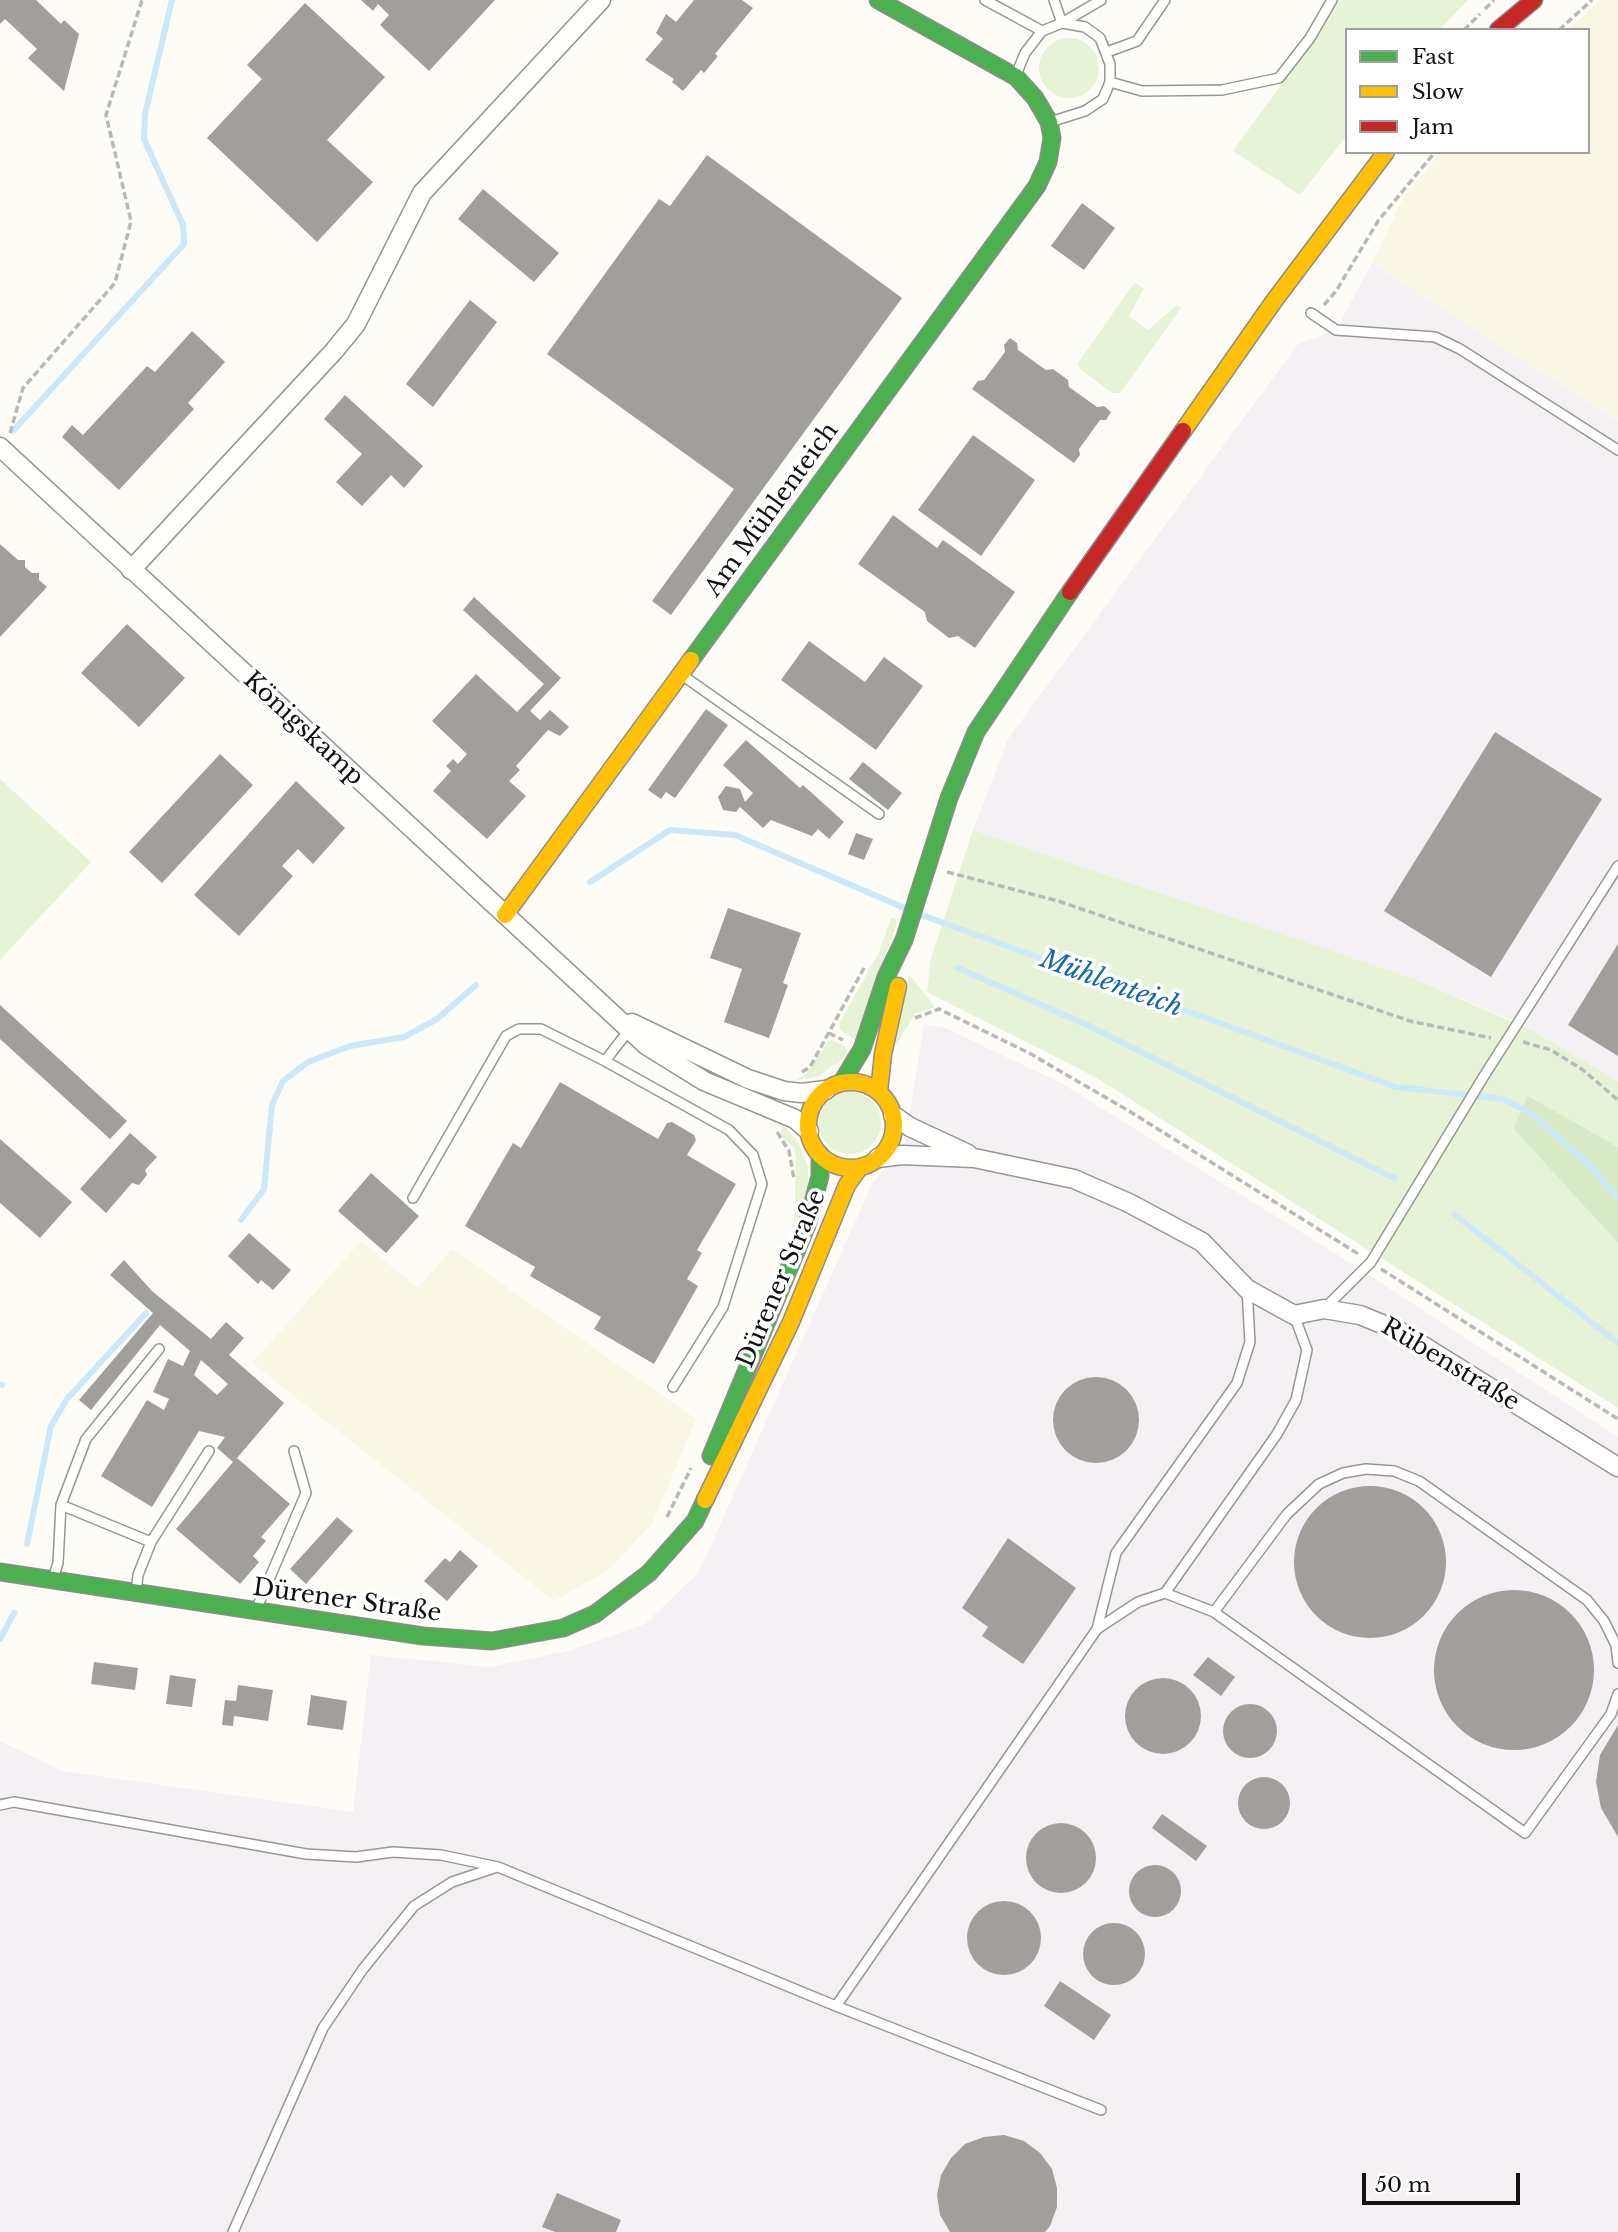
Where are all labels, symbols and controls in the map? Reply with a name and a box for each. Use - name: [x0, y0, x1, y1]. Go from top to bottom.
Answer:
- legend: [1345, 28, 1590, 154]
- text: Fast: [1412, 44, 1454, 70]
- text: Slow: [1412, 79, 1464, 105]
- text: Jam: [1412, 114, 1454, 140]
- street label: Am Mühlenteich: [699, 417, 845, 603]
- street label: Königskamp: [237, 666, 369, 792]
- water label: Mühlenteich: [1036, 944, 1186, 1024]
- street label: Dürener Straße: [732, 1186, 832, 1372]
- street label: Rübenstraße: [1376, 1313, 1524, 1417]
- street label: Dürener Straße: [251, 1574, 443, 1628]
- scale bar: [1366, 2158, 1524, 2202]
- text: 50 m: [1375, 2172, 1430, 2198]

